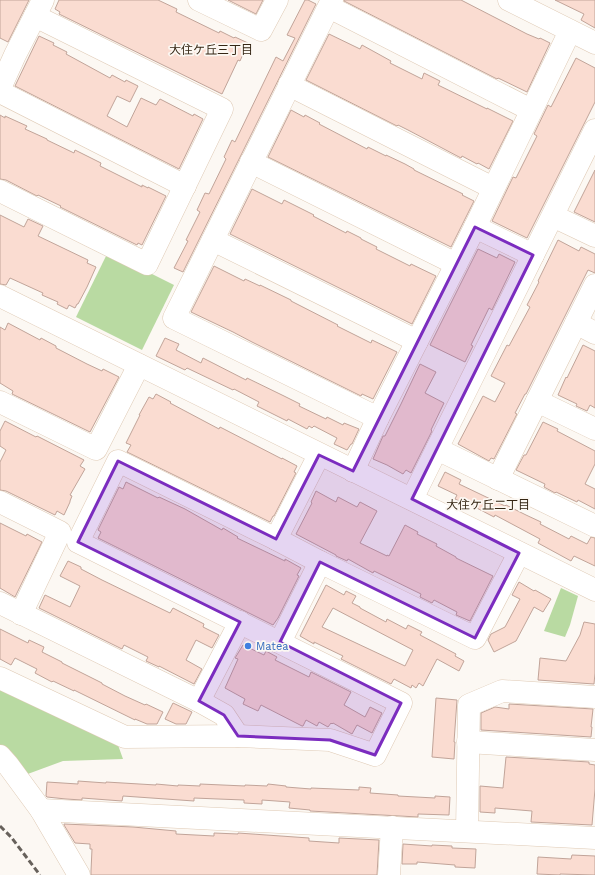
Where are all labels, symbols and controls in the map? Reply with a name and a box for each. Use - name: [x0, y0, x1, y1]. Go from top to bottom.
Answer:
- district label: 大住ケ丘三丁目: [169, 43, 253, 57]
- district label: 大住ケ丘二丁目: [446, 498, 530, 512]
- place label: Matea: [256, 640, 289, 653]
- marker: Matea: [243, 641, 253, 651]

